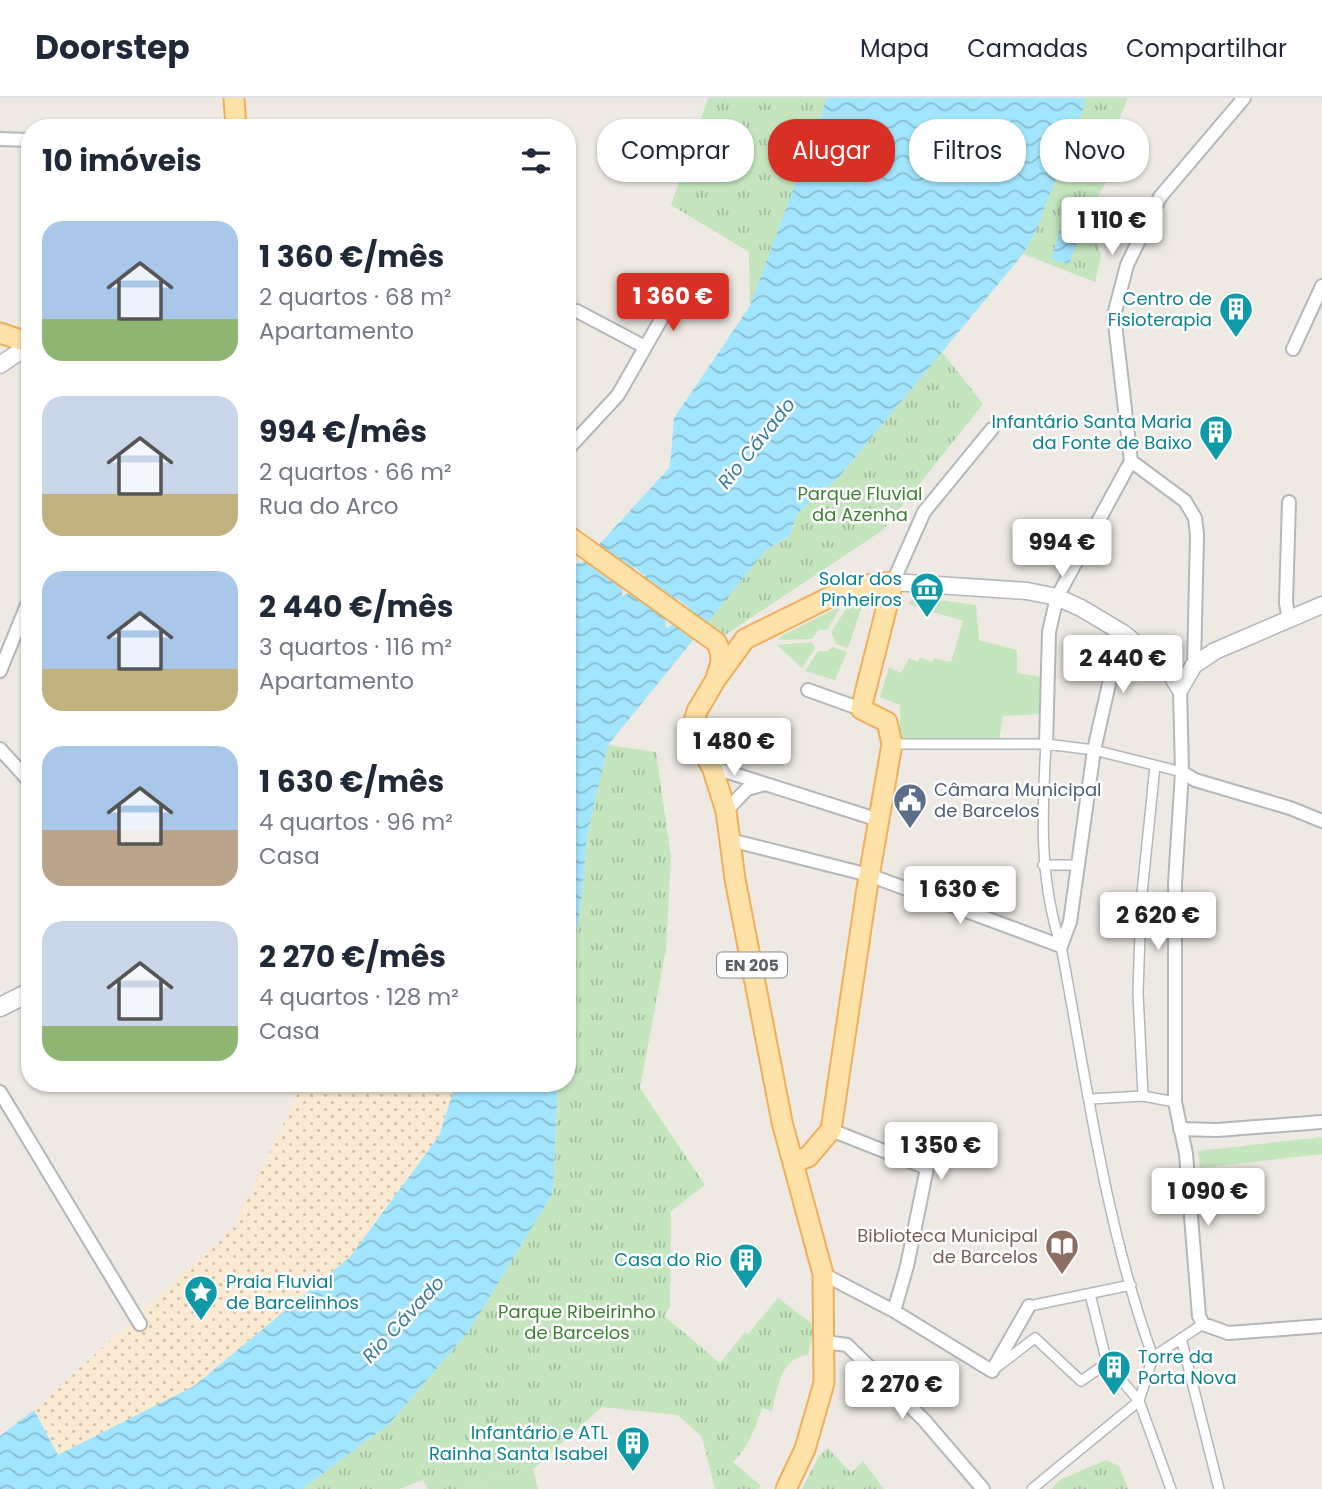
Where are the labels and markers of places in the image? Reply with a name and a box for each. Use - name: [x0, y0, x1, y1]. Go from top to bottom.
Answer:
- pin: 1 110 €: [1047, 198, 1177, 257]
- pin: 1 360 €: [608, 274, 738, 333]
- place label: Centro de Fisioterapia: [1108, 286, 1212, 332]
- building icon: Centro de Fisioterapia: [1217, 290, 1255, 339]
- place label: Infantário Santa Maria da Fonte de Baixo: [991, 409, 1192, 455]
- building icon: Infantário Santa Maria da Fonte de Baixo: [1197, 413, 1235, 462]
- pin: 994 €: [1013, 519, 1111, 579]
- place label: Solar dos Pinheiros: [819, 566, 902, 612]
- museum icon: Solar dos Pinheiros: [908, 570, 946, 619]
- pin: 2 440 €: [1058, 636, 1188, 695]
- pin: 1 480 €: [669, 718, 799, 778]
- place label: Câmara Municipal de Barcelos: [934, 777, 1102, 823]
- public building icon: Câmara Municipal de Barcelos: [891, 781, 929, 830]
- pin: 1 630 €: [895, 866, 1025, 926]
- pin: 2 620 €: [1093, 892, 1223, 952]
- pin: 1 350 €: [876, 1122, 1006, 1182]
- pin: 1 090 €: [1143, 1168, 1273, 1228]
- place label: Biblioteca Municipal de Barcelos: [857, 1223, 1038, 1269]
- library icon: Biblioteca Municipal de Barcelos: [1043, 1227, 1081, 1276]
- building icon: Casa do Rio: [727, 1241, 765, 1290]
- place label: Casa do Rio: [614, 1247, 722, 1272]
- place label: Praia Fluvial de Barcelinhos: [226, 1269, 359, 1315]
- place icon: Praia Fluvial de Barcelinhos: [182, 1273, 220, 1322]
- place label: Torre da Porta Nova: [1138, 1344, 1237, 1390]
- building icon: Torre da Porta Nova: [1095, 1348, 1133, 1397]
- pin: 2 270 €: [837, 1362, 967, 1421]
- place label: Infantário e ATL Rainha Santa Isabel: [429, 1420, 608, 1466]
- building icon: Infantário e ATL Rainha Santa Isabel: [614, 1424, 652, 1473]

